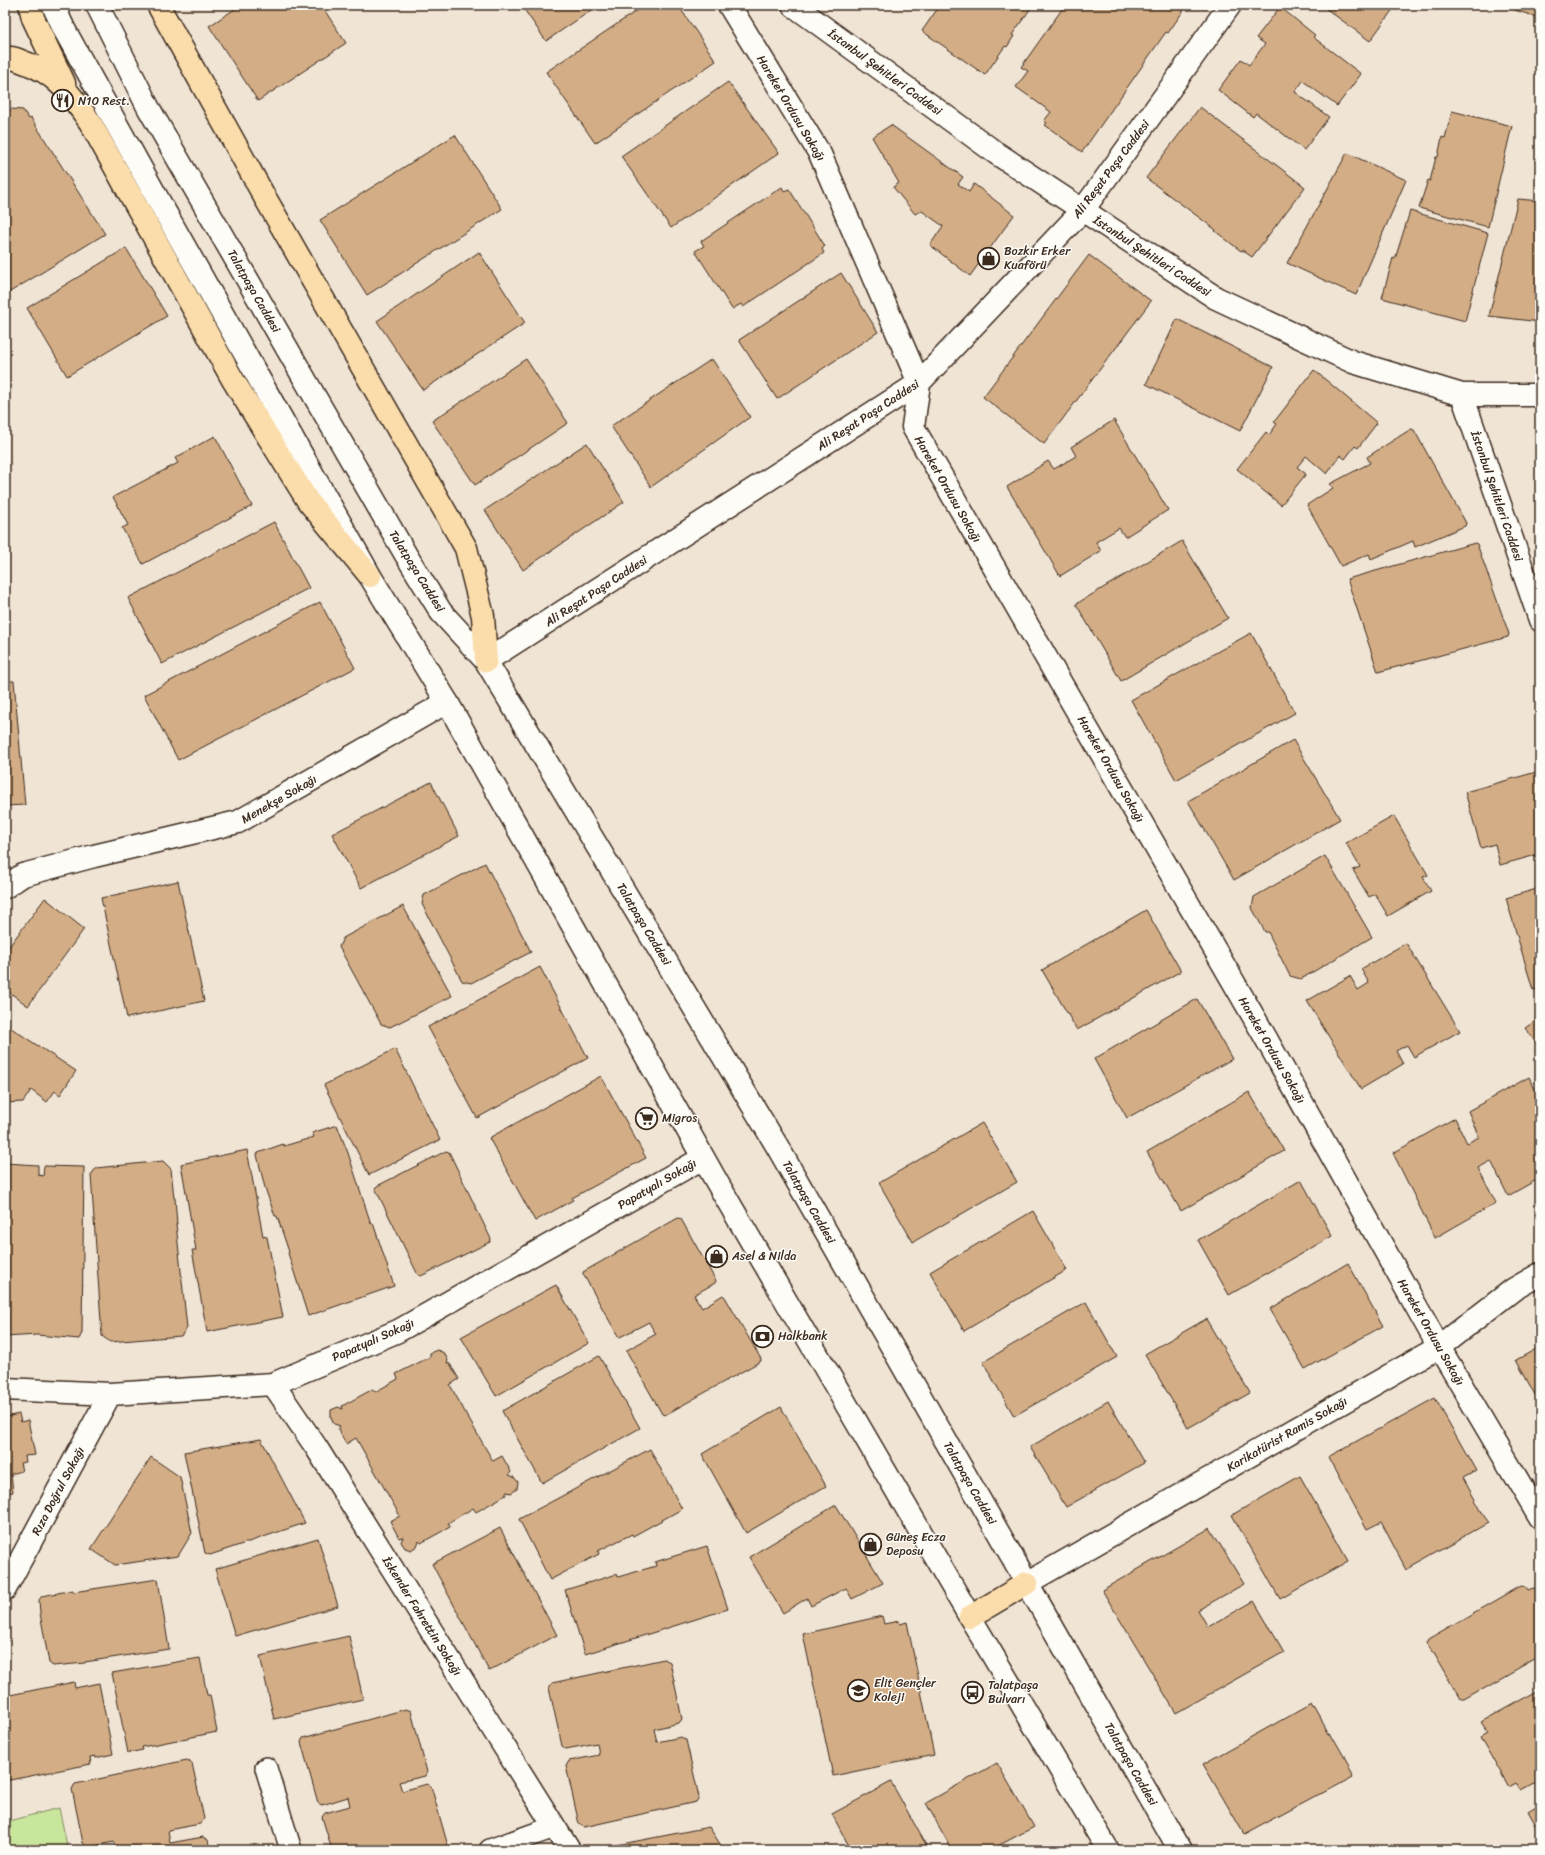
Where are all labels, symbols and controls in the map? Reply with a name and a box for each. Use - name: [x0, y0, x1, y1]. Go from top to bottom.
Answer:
- street label: İstanbul Şehitleri Caddesi: [822, 22, 948, 122]
- street label: Hareket Ordusu Sokağı: [750, 51, 832, 165]
- restaurant icon: N10 Rest.: [49, 88, 75, 114]
- place label: N10 Rest.: [78, 90, 130, 112]
- street label: Ali Reşat Paşa Caddesi: [1066, 114, 1156, 224]
- street label: İstanbul Şehitleri Caddesi: [1088, 209, 1216, 303]
- place label: Bozkır Erker Kuaförü: [1004, 240, 1071, 276]
- street label: Talatpaşa Caddesi: [221, 245, 287, 338]
- shop icon: Bozkır Erker Kuaförü: [976, 245, 1002, 271]
- street label: Ali Reşat Paşa Caddesi: [811, 373, 924, 457]
- street label: İstanbul Şehitleri Caddesi: [1464, 427, 1530, 565]
- street label: Hareket Ordusu Sokağı: [908, 431, 988, 547]
- street label: Talatpaşa Caddesi: [383, 526, 451, 617]
- street label: Ali Reşat Paşa Caddesi: [539, 549, 652, 633]
- street label: Hareket Ordusu Sokağı: [1071, 711, 1151, 827]
- street label: Menekşe Sokağı: [237, 768, 321, 830]
- street label: Talatpaşa Caddesi: [610, 878, 678, 970]
- street label: Hareket Ordusu Sokağı: [1232, 992, 1312, 1108]
- supermarket icon: Migros: [633, 1105, 659, 1131]
- place label: Migros: [662, 1107, 697, 1129]
- street label: Papatyalı Sokağı: [613, 1152, 701, 1216]
- street label: Talatpaşa Caddesi: [776, 1156, 842, 1249]
- shop icon: Asel & Nilda: [703, 1243, 729, 1269]
- place label: Asel & Nilda: [731, 1245, 796, 1267]
- street label: Hareket Ordusu Sokağı: [1391, 1274, 1471, 1390]
- street label: Papatyalı Sokağı: [328, 1312, 418, 1368]
- bank icon: Halkbank: [750, 1323, 776, 1349]
- place label: Halkbank: [778, 1325, 828, 1347]
- street label: Karikatürist Ramis Sokağı: [1222, 1390, 1352, 1478]
- street label: Talatpaşa Caddesi: [937, 1437, 1003, 1530]
- street label: Rıza Doğrul Sokağı: [25, 1443, 91, 1539]
- place label: Güneş Ecza Deposu: [886, 1526, 947, 1562]
- shop icon: Güneş Ecza Deposu: [858, 1531, 884, 1557]
- street label: İskender Fahrettin Sokağı: [376, 1551, 468, 1680]
- place label: Elit Gençler Koleji: [874, 1672, 937, 1708]
- place label: Talatpaşa Bulvarı: [988, 1674, 1038, 1710]
- school or university icon: Elit Gençler Koleji: [845, 1677, 871, 1703]
- bus stop icon: Talatpaşa Bulvarı: [960, 1679, 986, 1705]
- street label: Talatpaşa Caddesi: [1098, 1718, 1164, 1811]

